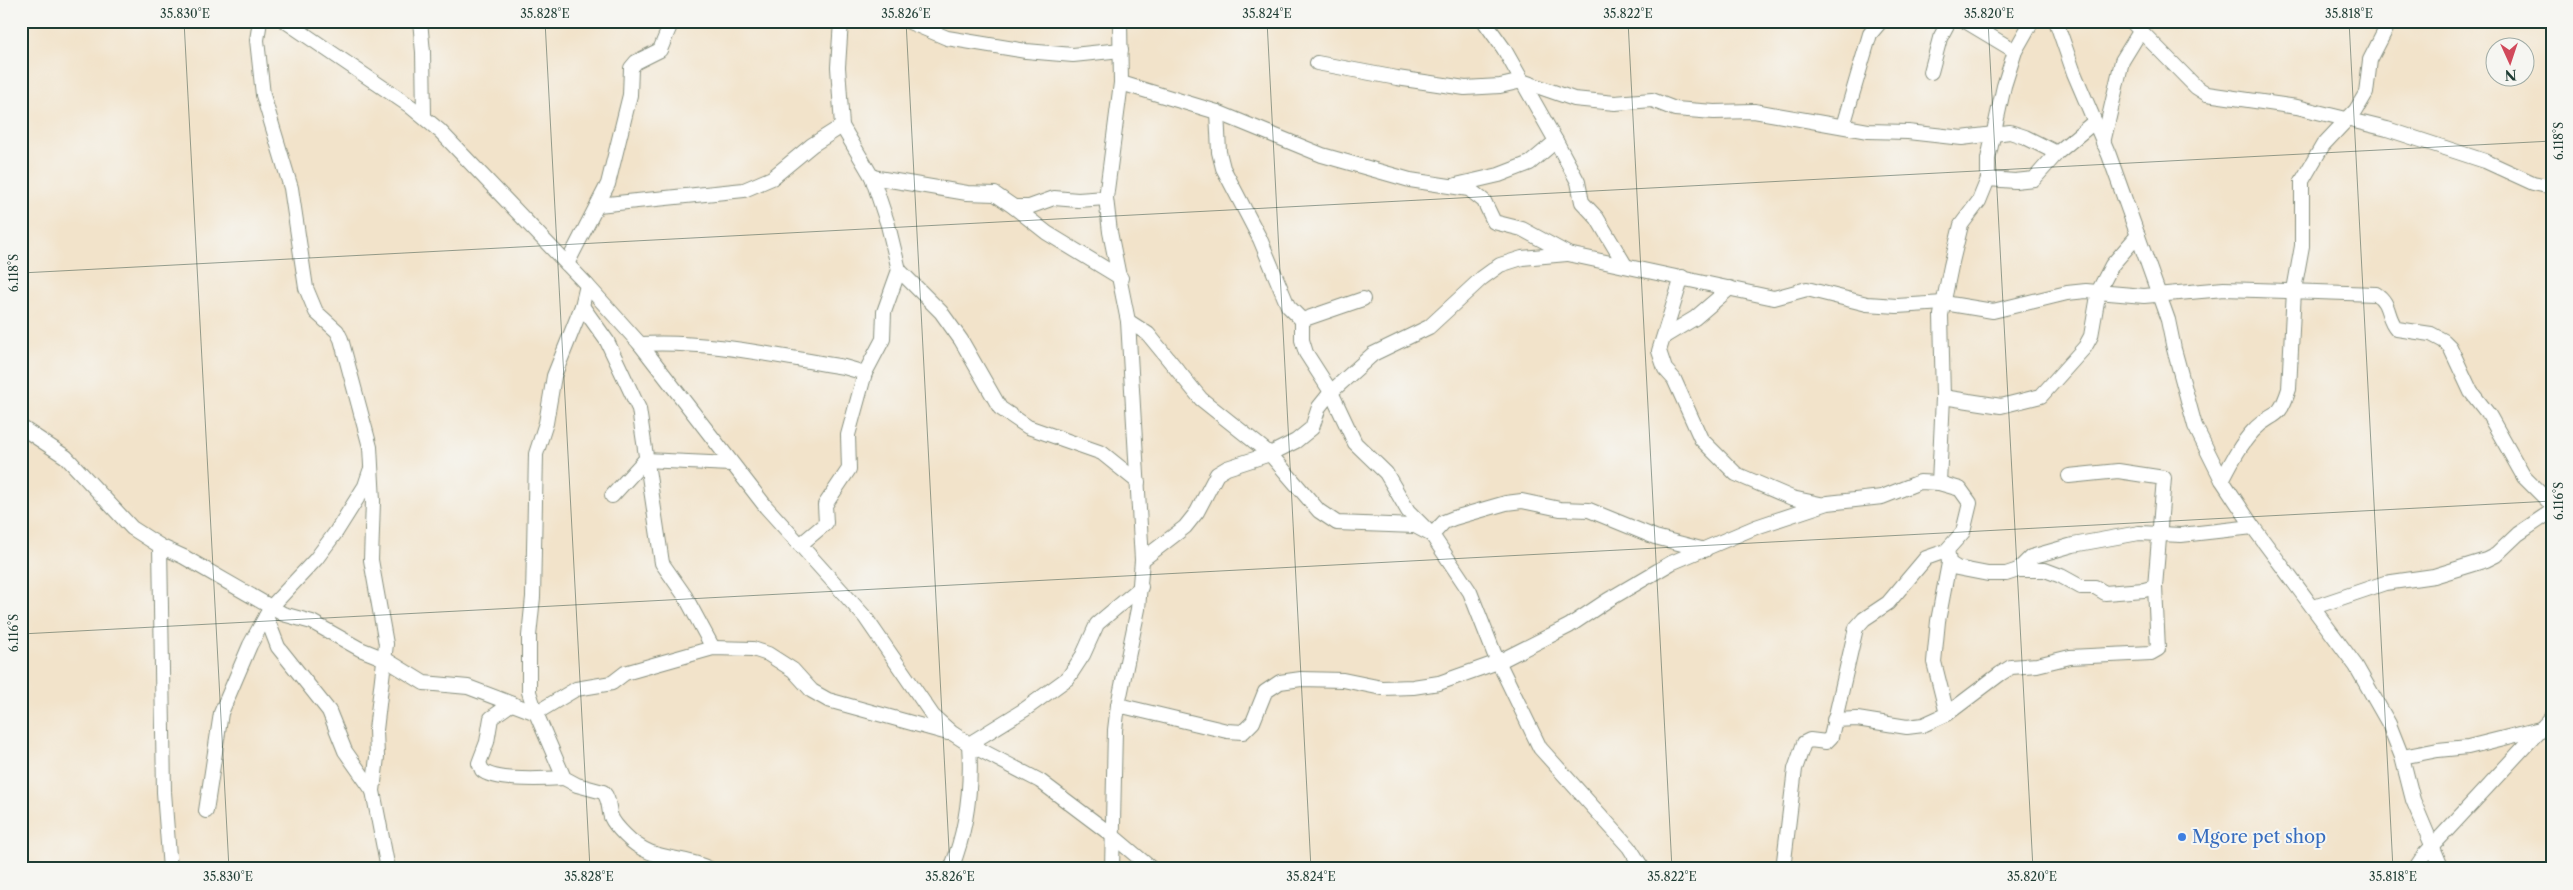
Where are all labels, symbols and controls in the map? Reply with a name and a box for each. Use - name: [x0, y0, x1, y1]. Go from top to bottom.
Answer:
- text: 35.830°E: [160, 6, 210, 21]
- text: 35.828°E: [520, 6, 570, 21]
- text: 35.826°E: [881, 6, 931, 21]
- text: 35.824°E: [1242, 6, 1292, 21]
- text: 35.822°E: [1603, 6, 1653, 21]
- text: 35.820°E: [1964, 6, 2014, 21]
- text: 35.818°E: [2325, 6, 2373, 21]
- north arrow: [2486, 38, 2536, 88]
- text: N: [2504, 66, 2517, 84]
- text: 6.118°S: [2551, 122, 2566, 160]
- text: 6.118°S: [6, 254, 21, 292]
- text: 6.116°S: [2551, 482, 2566, 520]
- text: 6.116°S: [6, 614, 21, 652]
- place label: Mgore pet shop: [2192, 826, 2326, 848]
- marker: Mgore pet shop: [2176, 831, 2188, 843]
- text: 35.830°E: [203, 869, 253, 884]
- text: 35.828°E: [564, 869, 614, 884]
- text: 35.826°E: [925, 869, 975, 884]
- text: 35.824°E: [1286, 869, 1336, 884]
- text: 35.822°E: [1647, 869, 1697, 884]
- text: 35.820°E: [2007, 869, 2057, 884]
- text: 35.818°E: [2369, 869, 2417, 884]

